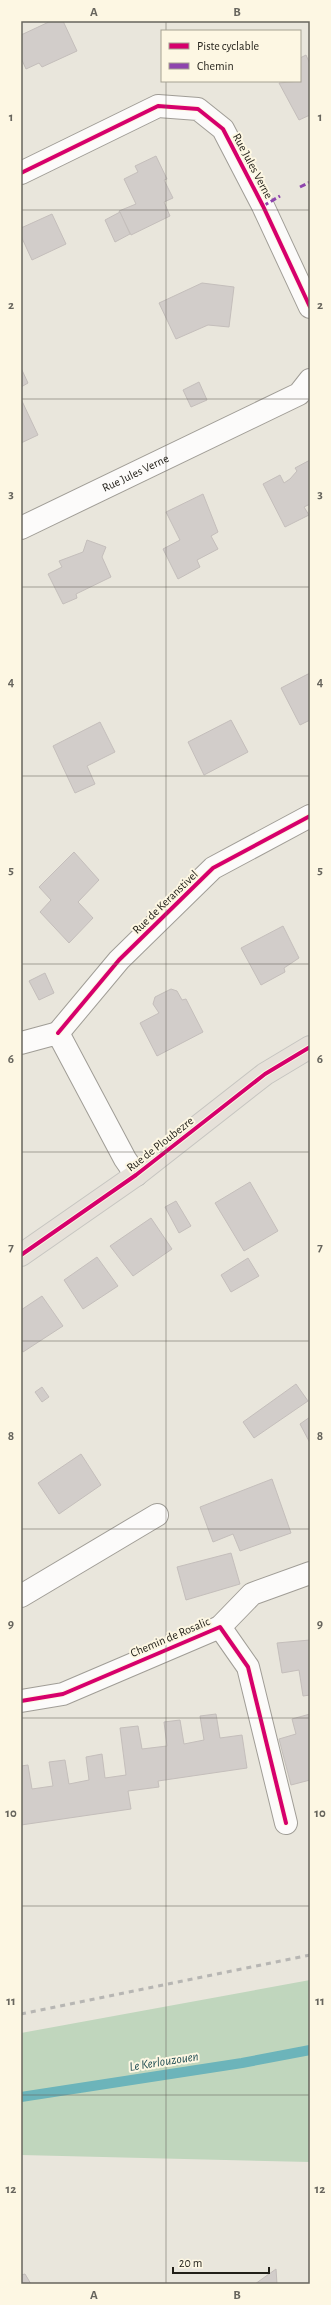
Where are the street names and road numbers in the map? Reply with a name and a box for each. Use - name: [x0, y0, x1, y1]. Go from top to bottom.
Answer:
- street label: Rue Jules Verne: [231, 131, 275, 201]
- street label: Rue Jules Verne: [100, 452, 171, 494]
- street label: Rue de Keranstivel: [130, 868, 200, 936]
- street label: Rue de Ploubezre: [124, 1114, 196, 1174]
- street label: Chemin de Rosalic: [129, 1615, 212, 1659]

